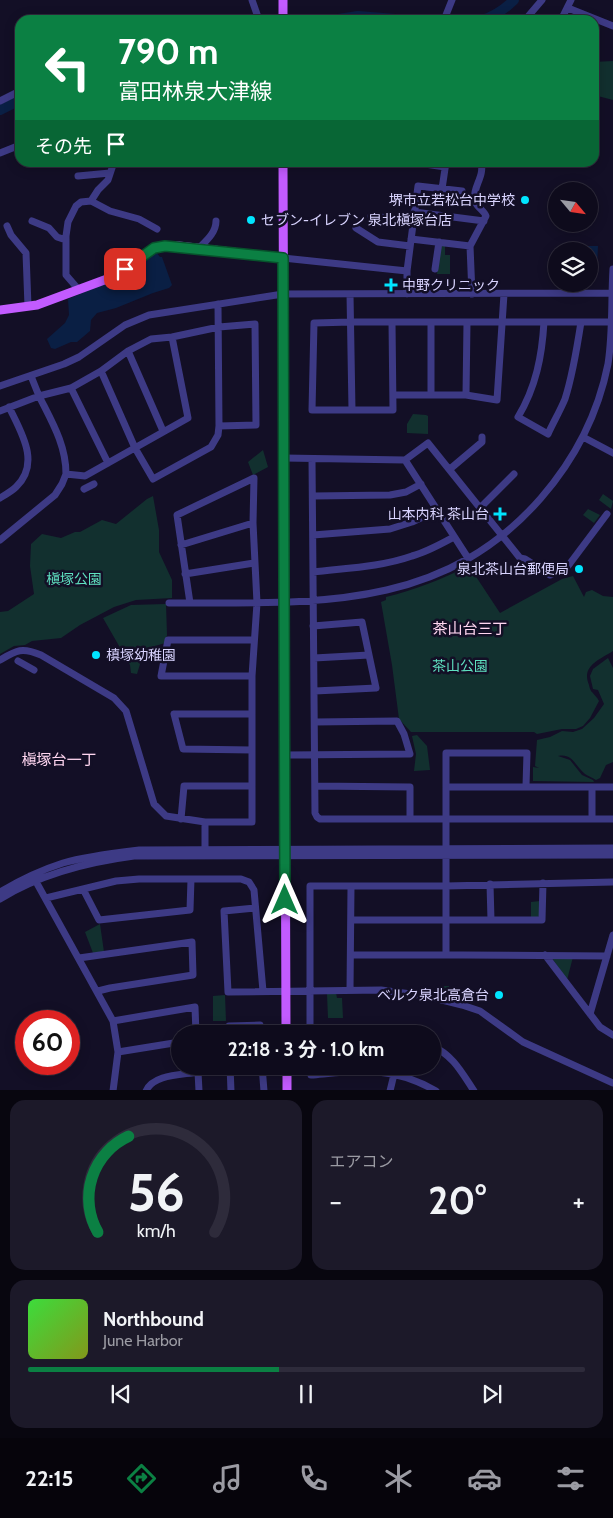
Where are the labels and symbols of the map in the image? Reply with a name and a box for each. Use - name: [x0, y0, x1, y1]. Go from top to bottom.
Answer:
- north arrow: [548, 182, 598, 232]
- place label: 堺市立若松台中学校: [389, 191, 515, 209]
- marker: 堺市立若松台中学校: [519, 194, 531, 206]
- place label: セブン-イレブン 泉北槇塚台店: [261, 211, 452, 229]
- marker: セブン-イレブン 泉北槇塚台店: [245, 214, 257, 226]
- pin: [104, 248, 146, 290]
- place label: 中野クリニック: [402, 276, 500, 294]
- marker: 中野クリニック: [384, 278, 398, 292]
- place label: 山本内科 茶山台: [388, 505, 489, 523]
- marker: 山本内科 茶山台: [493, 507, 507, 521]
- place label: 泉北茶山台郵便局: [457, 560, 569, 578]
- marker: 泉北茶山台郵便局: [573, 563, 585, 575]
- park label: 槇塚公園: [46, 570, 102, 588]
- district label: 茶山台三丁: [432, 620, 508, 638]
- place label: 槙塚幼稚園: [106, 646, 176, 664]
- marker: 槙塚幼稚園: [90, 649, 102, 661]
- park label: 茶山公園: [432, 657, 488, 675]
- district label: 槇塚台一丁: [21, 751, 97, 769]
- position arrow: [258, 873, 310, 925]
- place label: ベルク泉北高倉台: [377, 986, 489, 1004]
- marker: ベルク泉北高倉台: [493, 989, 505, 1001]
- speed limit sign: 60: [15, 1010, 80, 1075]

